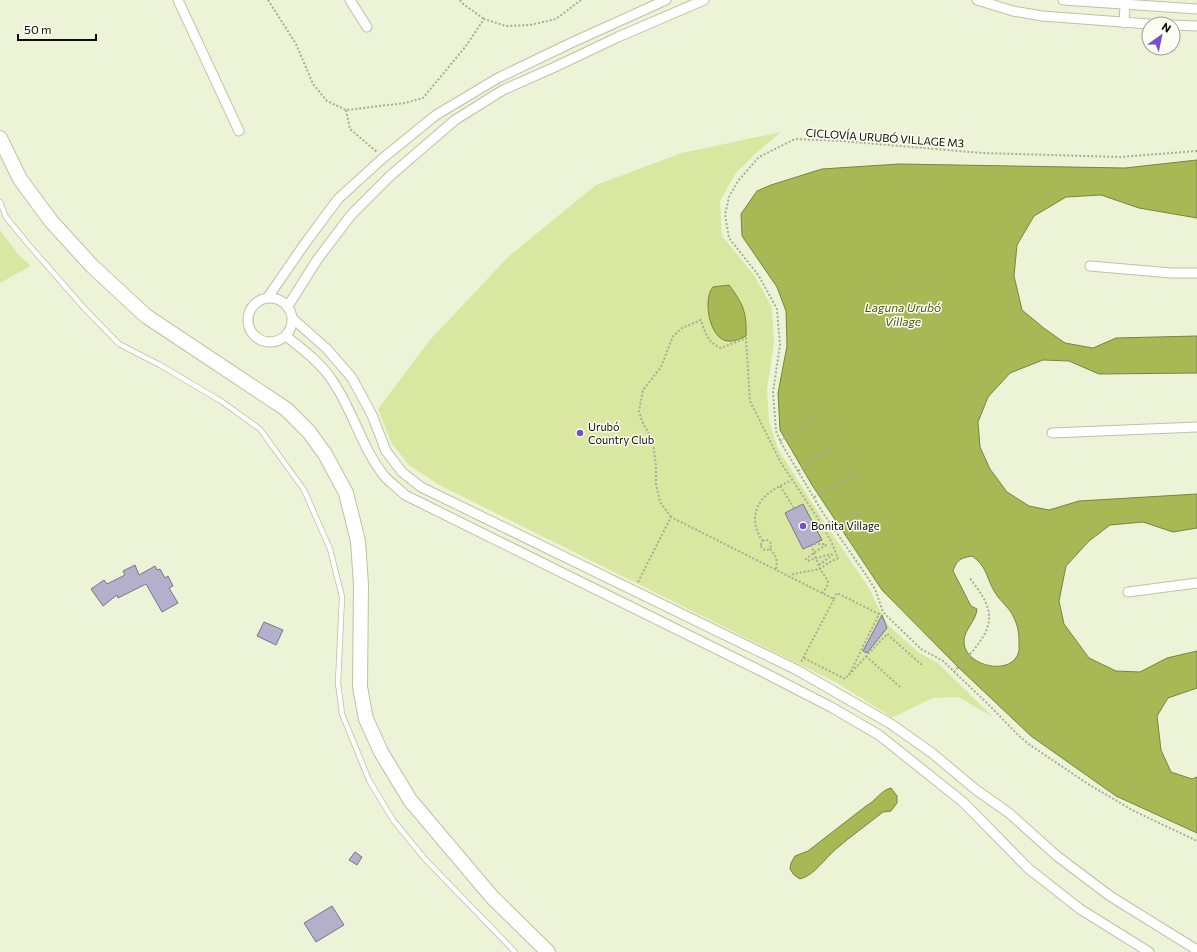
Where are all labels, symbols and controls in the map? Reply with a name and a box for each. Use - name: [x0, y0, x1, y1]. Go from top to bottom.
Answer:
- scale bar: [18, 16, 96, 42]
- north arrow: [1141, 16, 1181, 56]
- text: N: [1160, 19, 1174, 35]
- text: 50 m: [24, 22, 52, 36]
- street label: CICLOVÍA URUBÓ VILLAGE M3: [805, 124, 965, 150]
- water label: Laguna Urubó Village: [865, 300, 941, 328]
- place label: Urubó Country Club: [588, 420, 654, 446]
- marker: Urubó Country Club: [575, 428, 585, 438]
- place label: Bonita Village: [811, 519, 880, 532]
- marker: Bonita Village: [798, 521, 808, 531]

